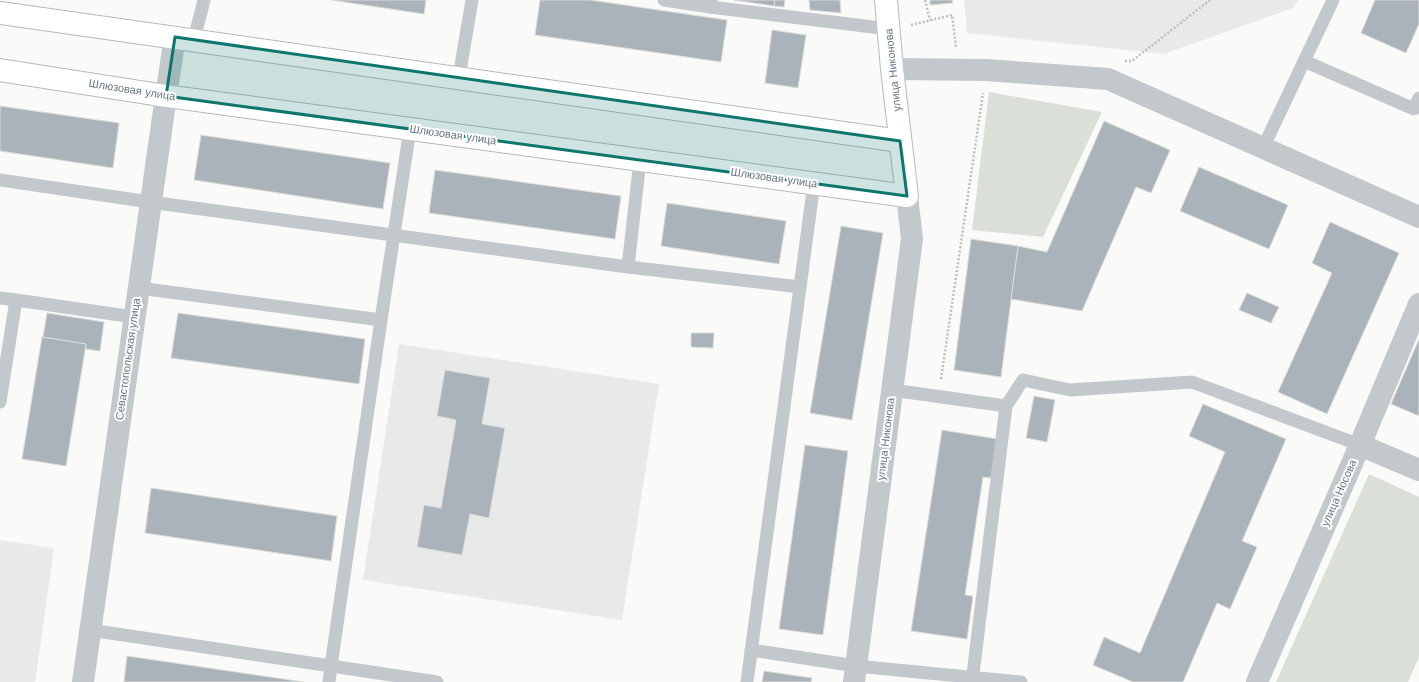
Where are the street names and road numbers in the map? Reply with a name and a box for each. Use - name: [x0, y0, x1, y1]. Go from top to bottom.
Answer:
- street label: улица Никонова: [882, 27, 904, 112]
- street label: Шлюзовая улица: [88, 77, 177, 103]
- street label: Шлюзовая улица: [409, 122, 498, 148]
- street label: Шлюзовая улица: [730, 165, 819, 191]
- street label: Севастопольская улица: [113, 296, 143, 421]
- street label: улица Никонова: [874, 396, 898, 481]
- street label: улица Носова: [1318, 457, 1360, 528]

